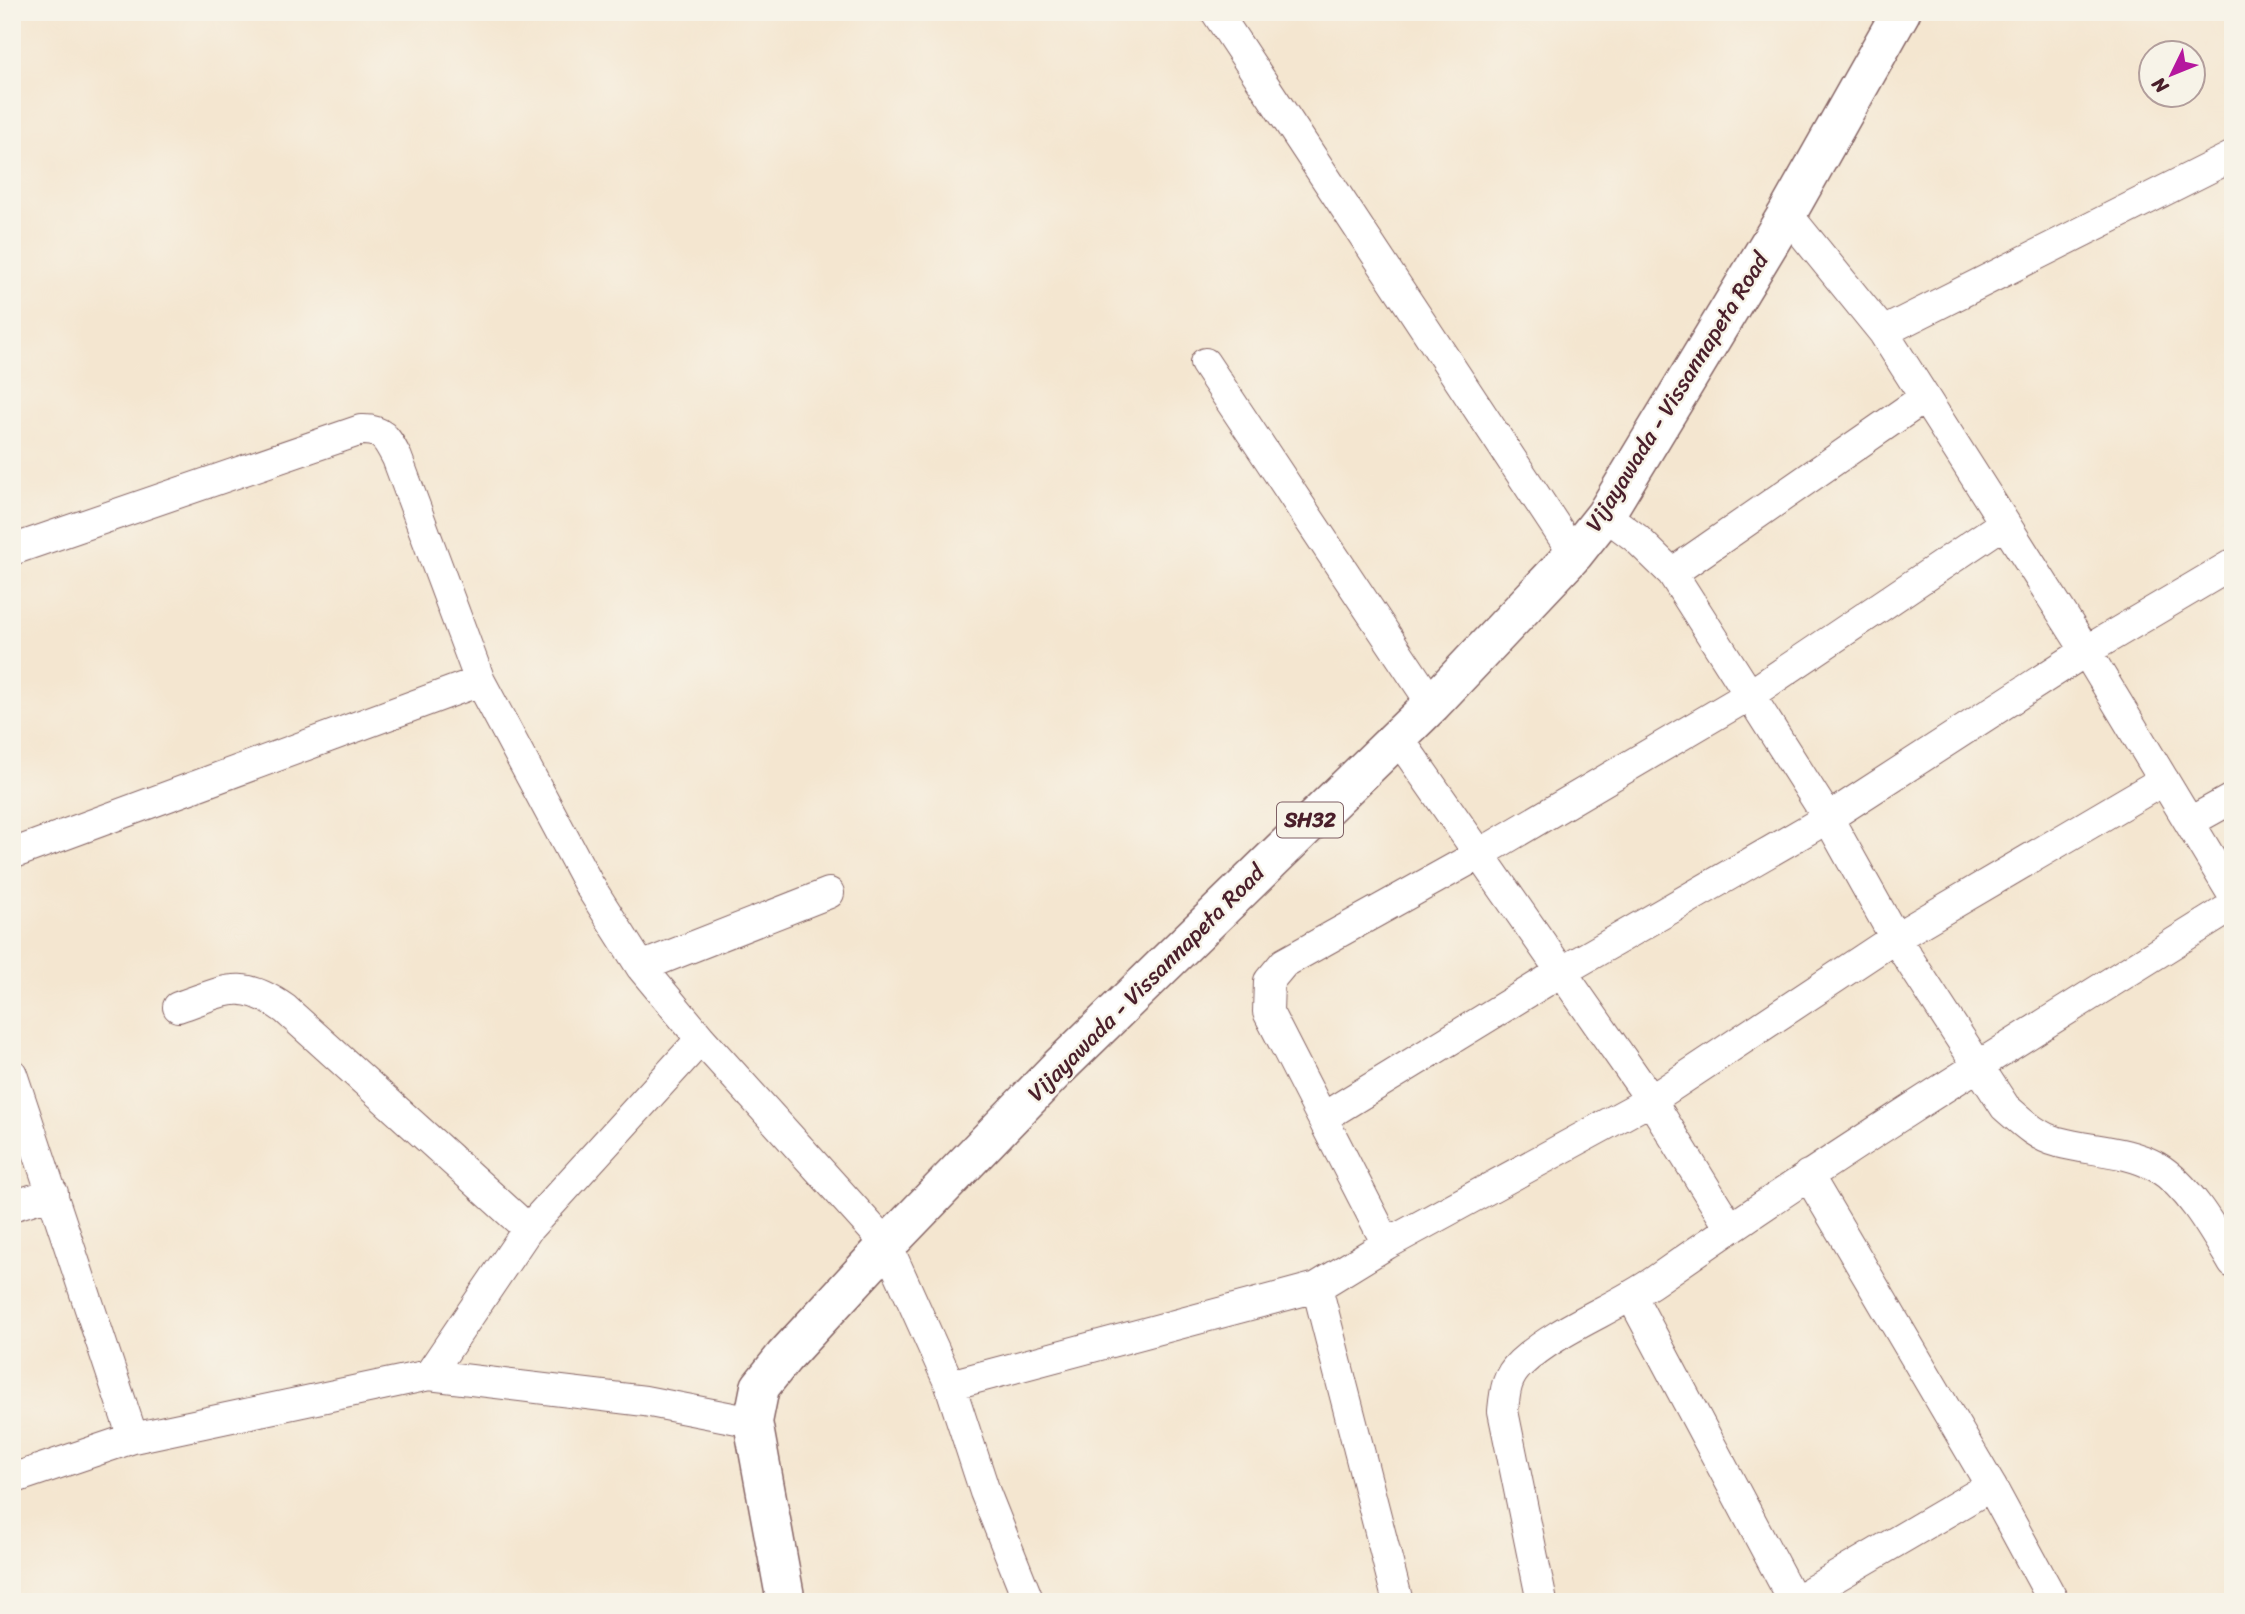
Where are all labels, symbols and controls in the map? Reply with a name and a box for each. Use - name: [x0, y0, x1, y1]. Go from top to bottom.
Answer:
- north arrow: [2136, 38, 2206, 108]
- text: N: [2143, 69, 2177, 102]
- street label: Vijayawada - Vissannapeta Road: [1574, 242, 1781, 540]
- road number: SH32: [1277, 802, 1343, 838]
- street label: Vijayawada - Vissannapeta Road: [1017, 853, 1276, 1112]

